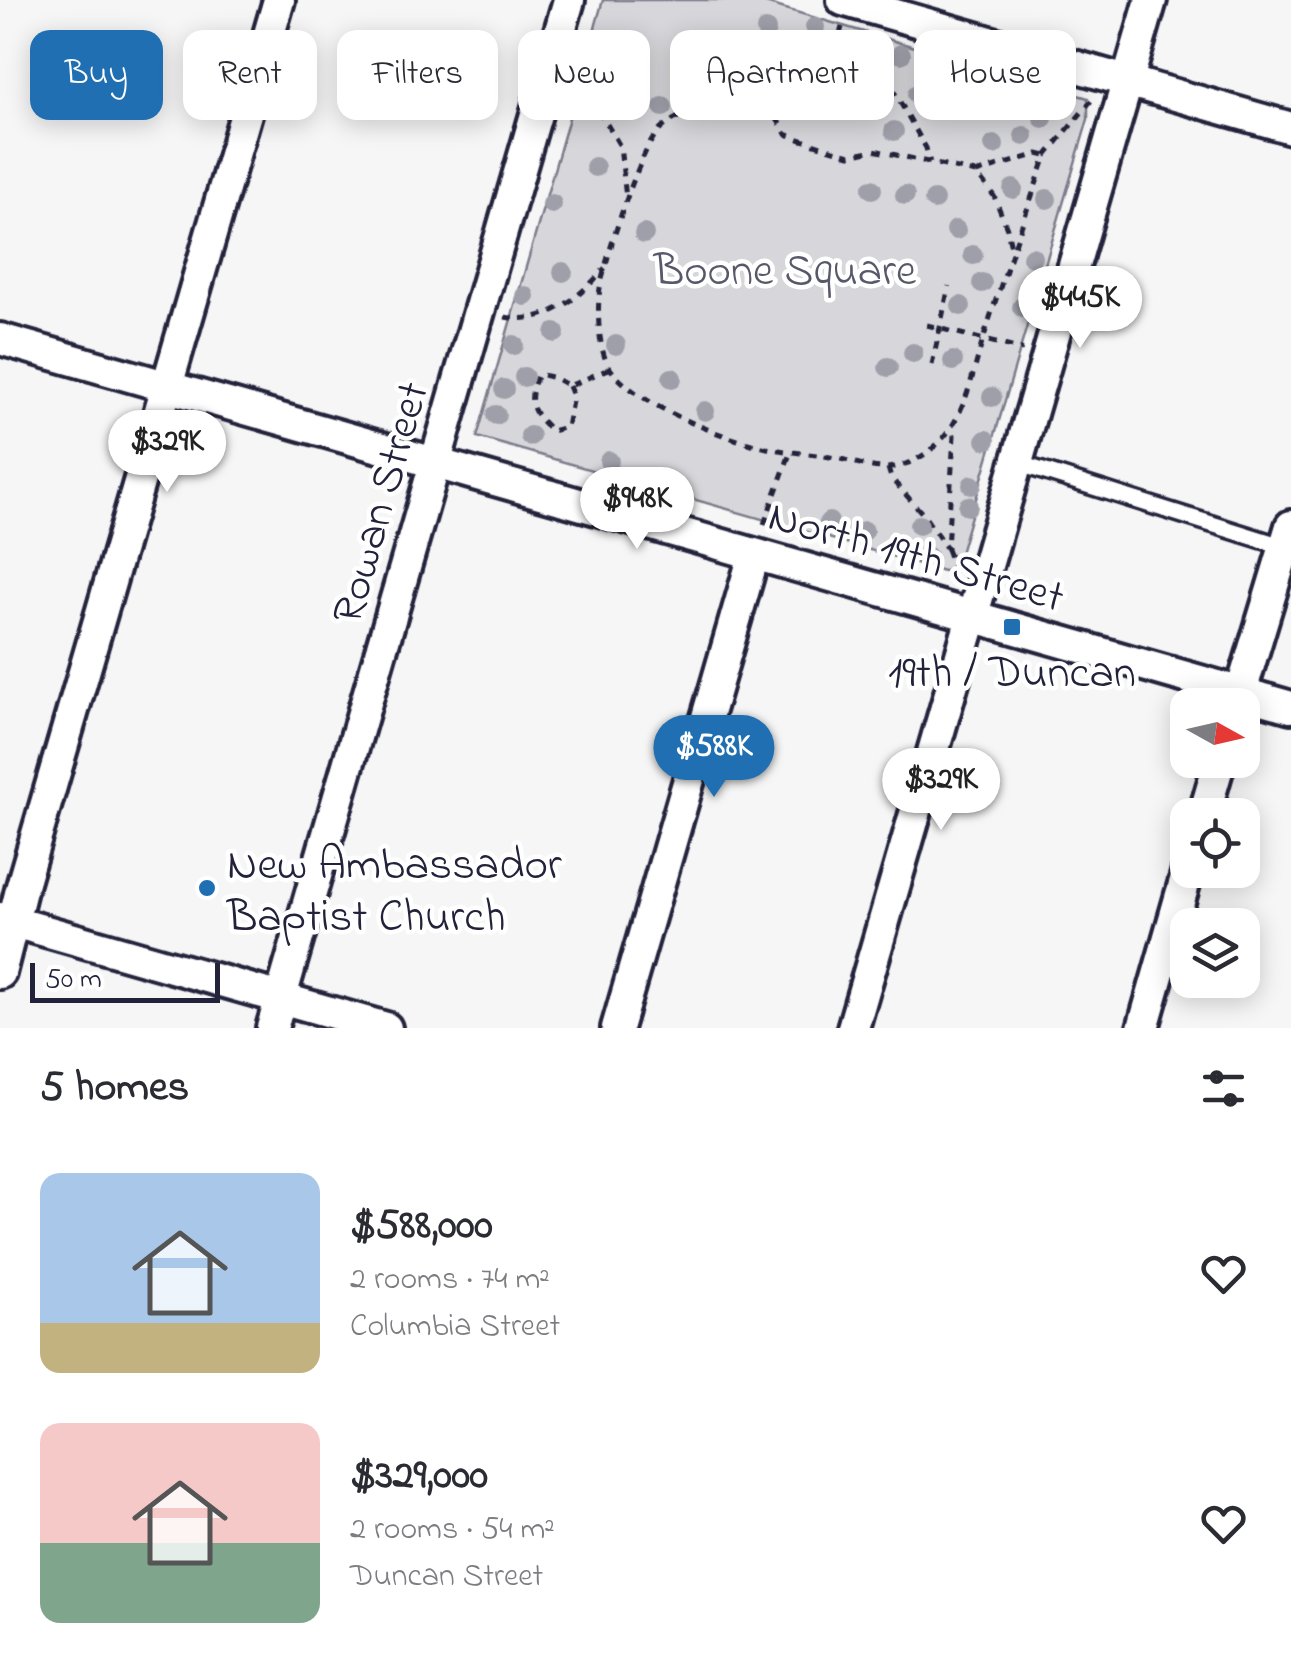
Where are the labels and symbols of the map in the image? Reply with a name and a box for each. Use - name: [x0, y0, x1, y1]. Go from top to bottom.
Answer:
- park label: Boone Square: [653, 240, 917, 306]
- pin: $445K: [1010, 266, 1150, 351]
- street label: Rowan Street: [317, 375, 449, 632]
- pin: $329K: [97, 410, 237, 495]
- pin: $948K: [567, 467, 707, 552]
- street label: North 19th Street: [760, 485, 1071, 632]
- marker: 19th / Duncan: [1001, 616, 1023, 638]
- place label: 19th / Duncan: [888, 642, 1136, 708]
- north arrow: [1170, 688, 1260, 778]
- pin: $588K: [644, 715, 784, 800]
- pin: $329K: [871, 748, 1011, 833]
- place label: New Ambassador Baptist Church: [226, 834, 562, 952]
- marker: New Ambassador Baptist Church: [196, 877, 218, 899]
- scale bar: [30, 958, 220, 1003]

